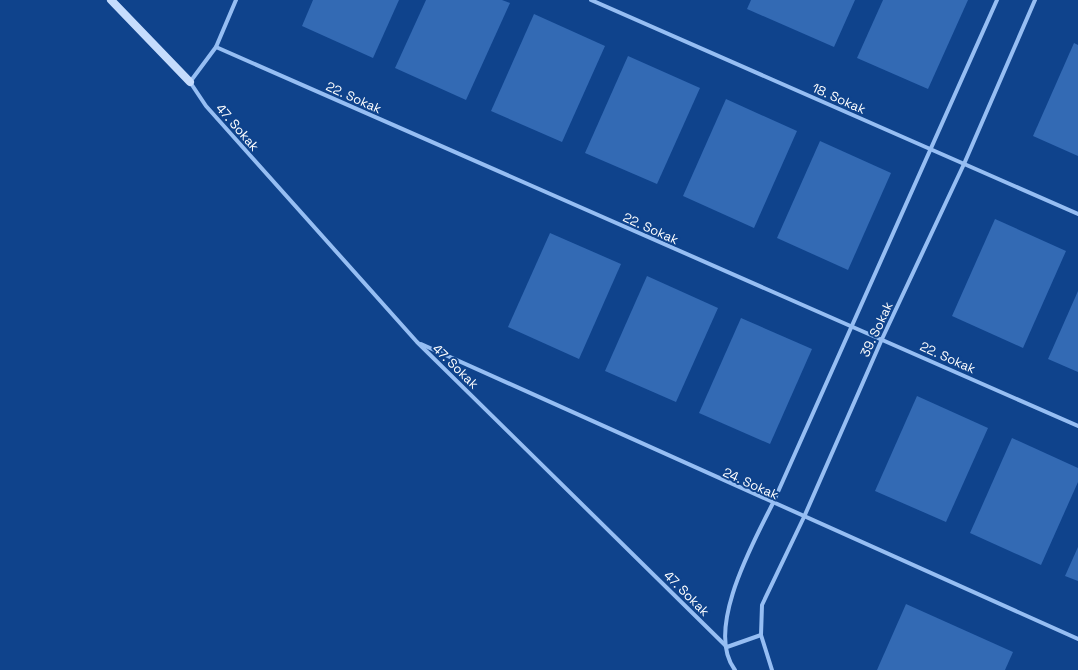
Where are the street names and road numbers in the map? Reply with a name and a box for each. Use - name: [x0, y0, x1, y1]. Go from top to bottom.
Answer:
- street label: 22. Sokak: [323, 78, 384, 117]
- street label: 18. Sokak: [809, 79, 868, 118]
- street label: 47. Sokak: [212, 100, 263, 155]
- street label: 22. Sokak: [620, 209, 681, 248]
- street label: 39. Sokak: [856, 299, 897, 360]
- street label: 22. Sokak: [917, 338, 978, 377]
- street label: 47. Sokak: [429, 340, 482, 393]
- street label: 24. Sokak: [720, 464, 781, 503]
- street label: 47. Sokak: [660, 567, 713, 620]

